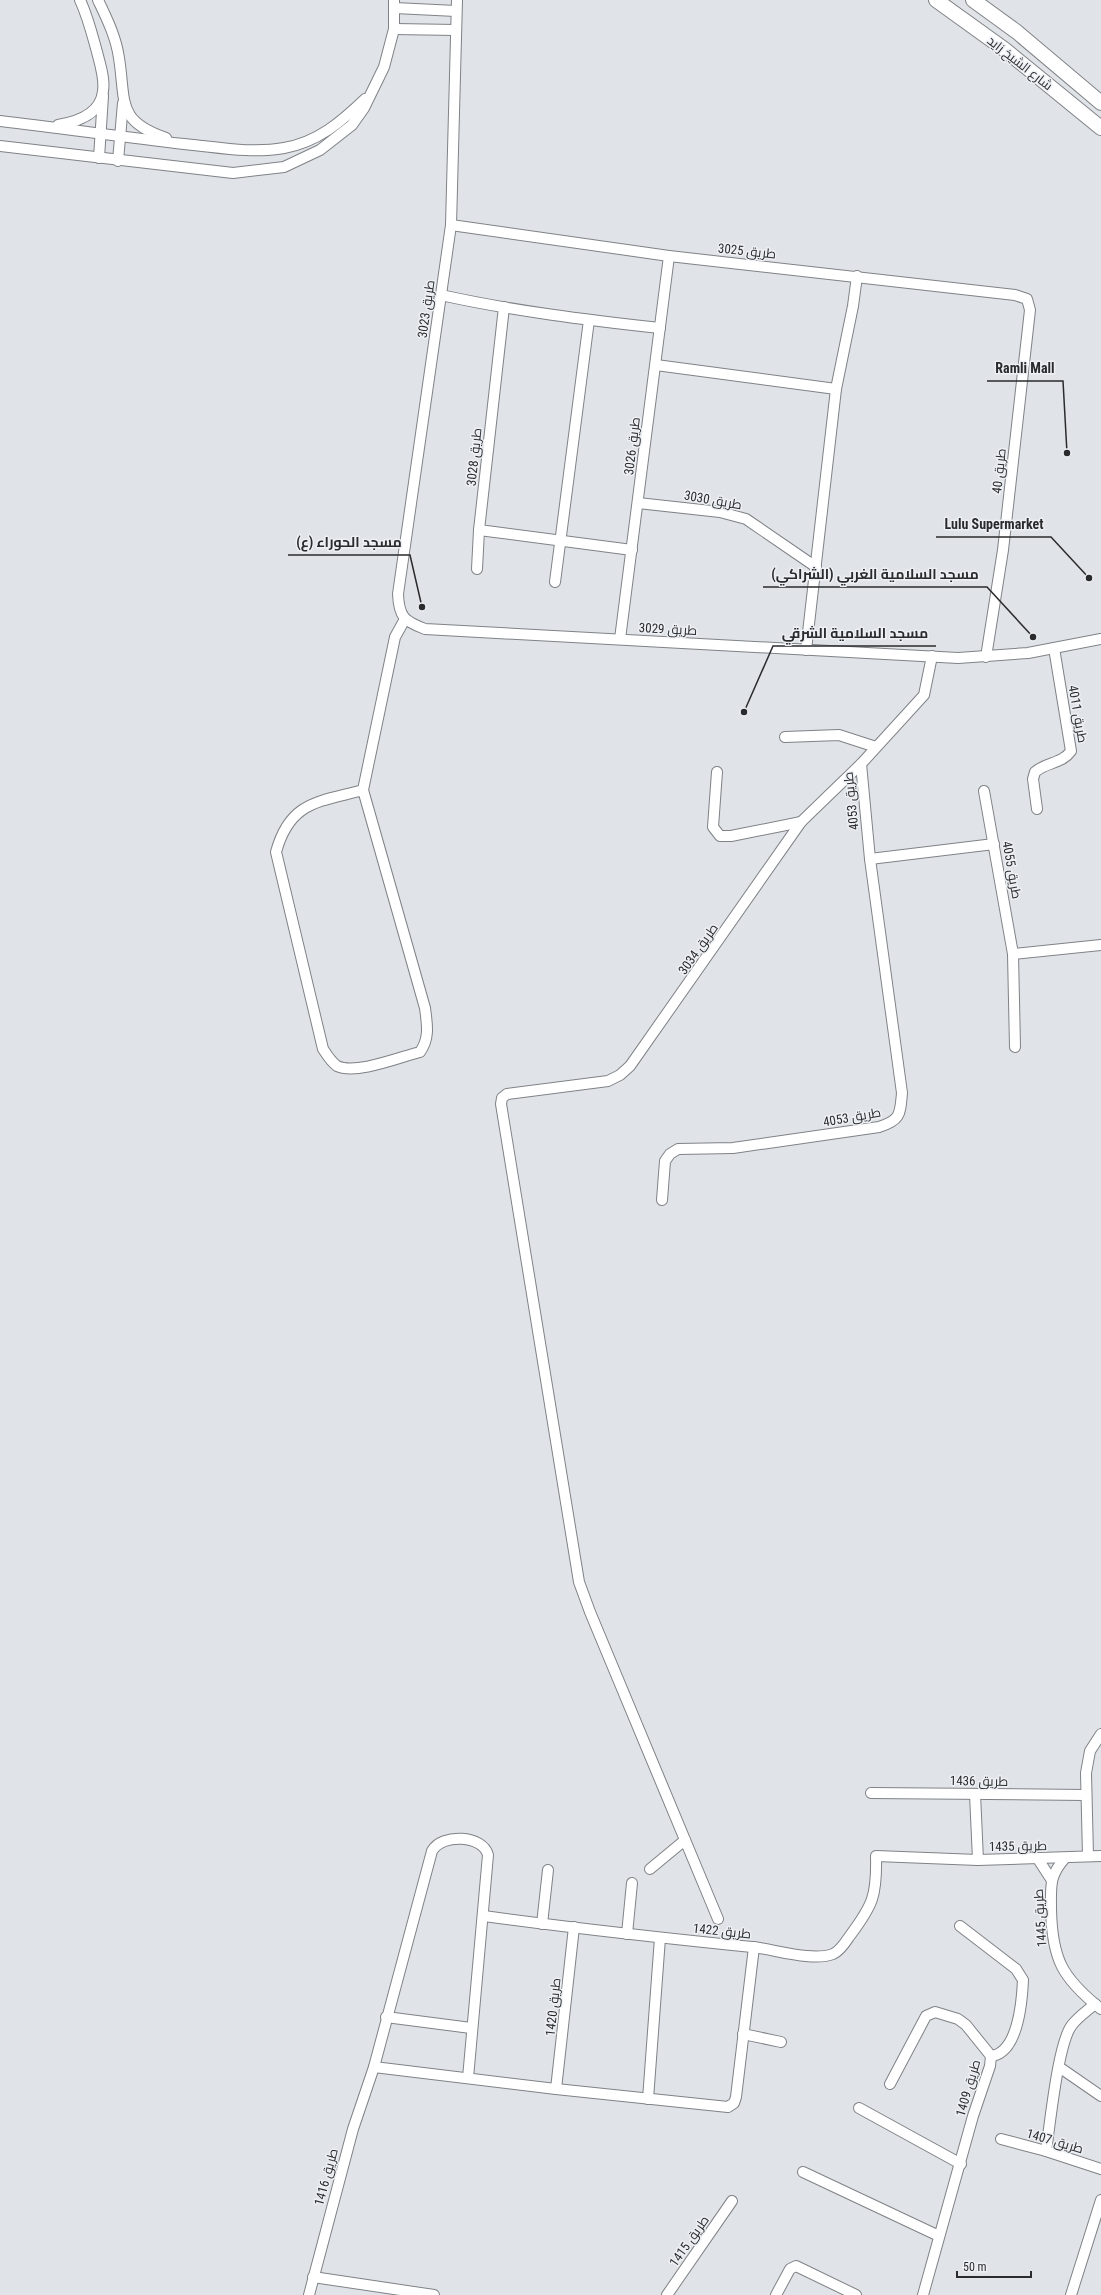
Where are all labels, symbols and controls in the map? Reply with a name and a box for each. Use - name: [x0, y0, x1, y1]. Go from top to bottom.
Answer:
- street label: شارع الشيخ زايد: [984, 33, 1056, 94]
- street label: طريق 3025: [717, 240, 777, 262]
- street label: طريق 3023: [415, 279, 437, 339]
- callout: Ramli Mall: [987, 355, 1063, 381]
- text: Ramli Mall: [995, 360, 1055, 376]
- street label: طريق 3026: [621, 416, 643, 476]
- street label: طريق 3028: [463, 427, 485, 487]
- street label: طريق 40: [989, 448, 1009, 494]
- street label: طريق 3030: [683, 488, 743, 512]
- callout: Lulu Supermarket: [936, 511, 1051, 537]
- text: Lulu Supermarket: [945, 516, 1044, 532]
- callout: مسجد الحوراء (ع): [288, 529, 410, 555]
- text: مسجد الحوراء (ع): [296, 534, 402, 552]
- callout: مسجد السلامية الغربي (الشراكي): [763, 561, 987, 587]
- text: مسجد السلامية الغربي (الشراكي): [771, 566, 979, 586]
- street label: طريق 3029: [638, 620, 698, 638]
- callout: مسجد السلامية الشرقي: [773, 620, 936, 646]
- text: مسجد السلامية الشرقي: [782, 625, 928, 645]
- street label: طريق 4011: [1066, 684, 1090, 744]
- street label: طريق 4053: [840, 771, 862, 831]
- street label: طريق 4055: [1000, 840, 1024, 900]
- street label: طريق 3034: [675, 921, 721, 977]
- street label: طريق 4053: [822, 1105, 882, 1129]
- street label: طريق 1436: [950, 1773, 1008, 1789]
- street label: طريق 1435: [989, 1838, 1047, 1854]
- street label: طريق 1445: [1030, 1888, 1050, 1948]
- street label: طريق 1422: [692, 1920, 752, 1942]
- street label: طريق 1420: [542, 1977, 564, 2037]
- street label: طريق 1409: [953, 2058, 983, 2118]
- street label: طريق 1407: [1025, 2126, 1085, 2156]
- street label: طريق 1416: [311, 2147, 341, 2207]
- street label: طريق 1415: [666, 2213, 712, 2269]
- scale bar: [957, 2253, 1031, 2279]
- text: 50 m: [963, 2260, 987, 2274]

